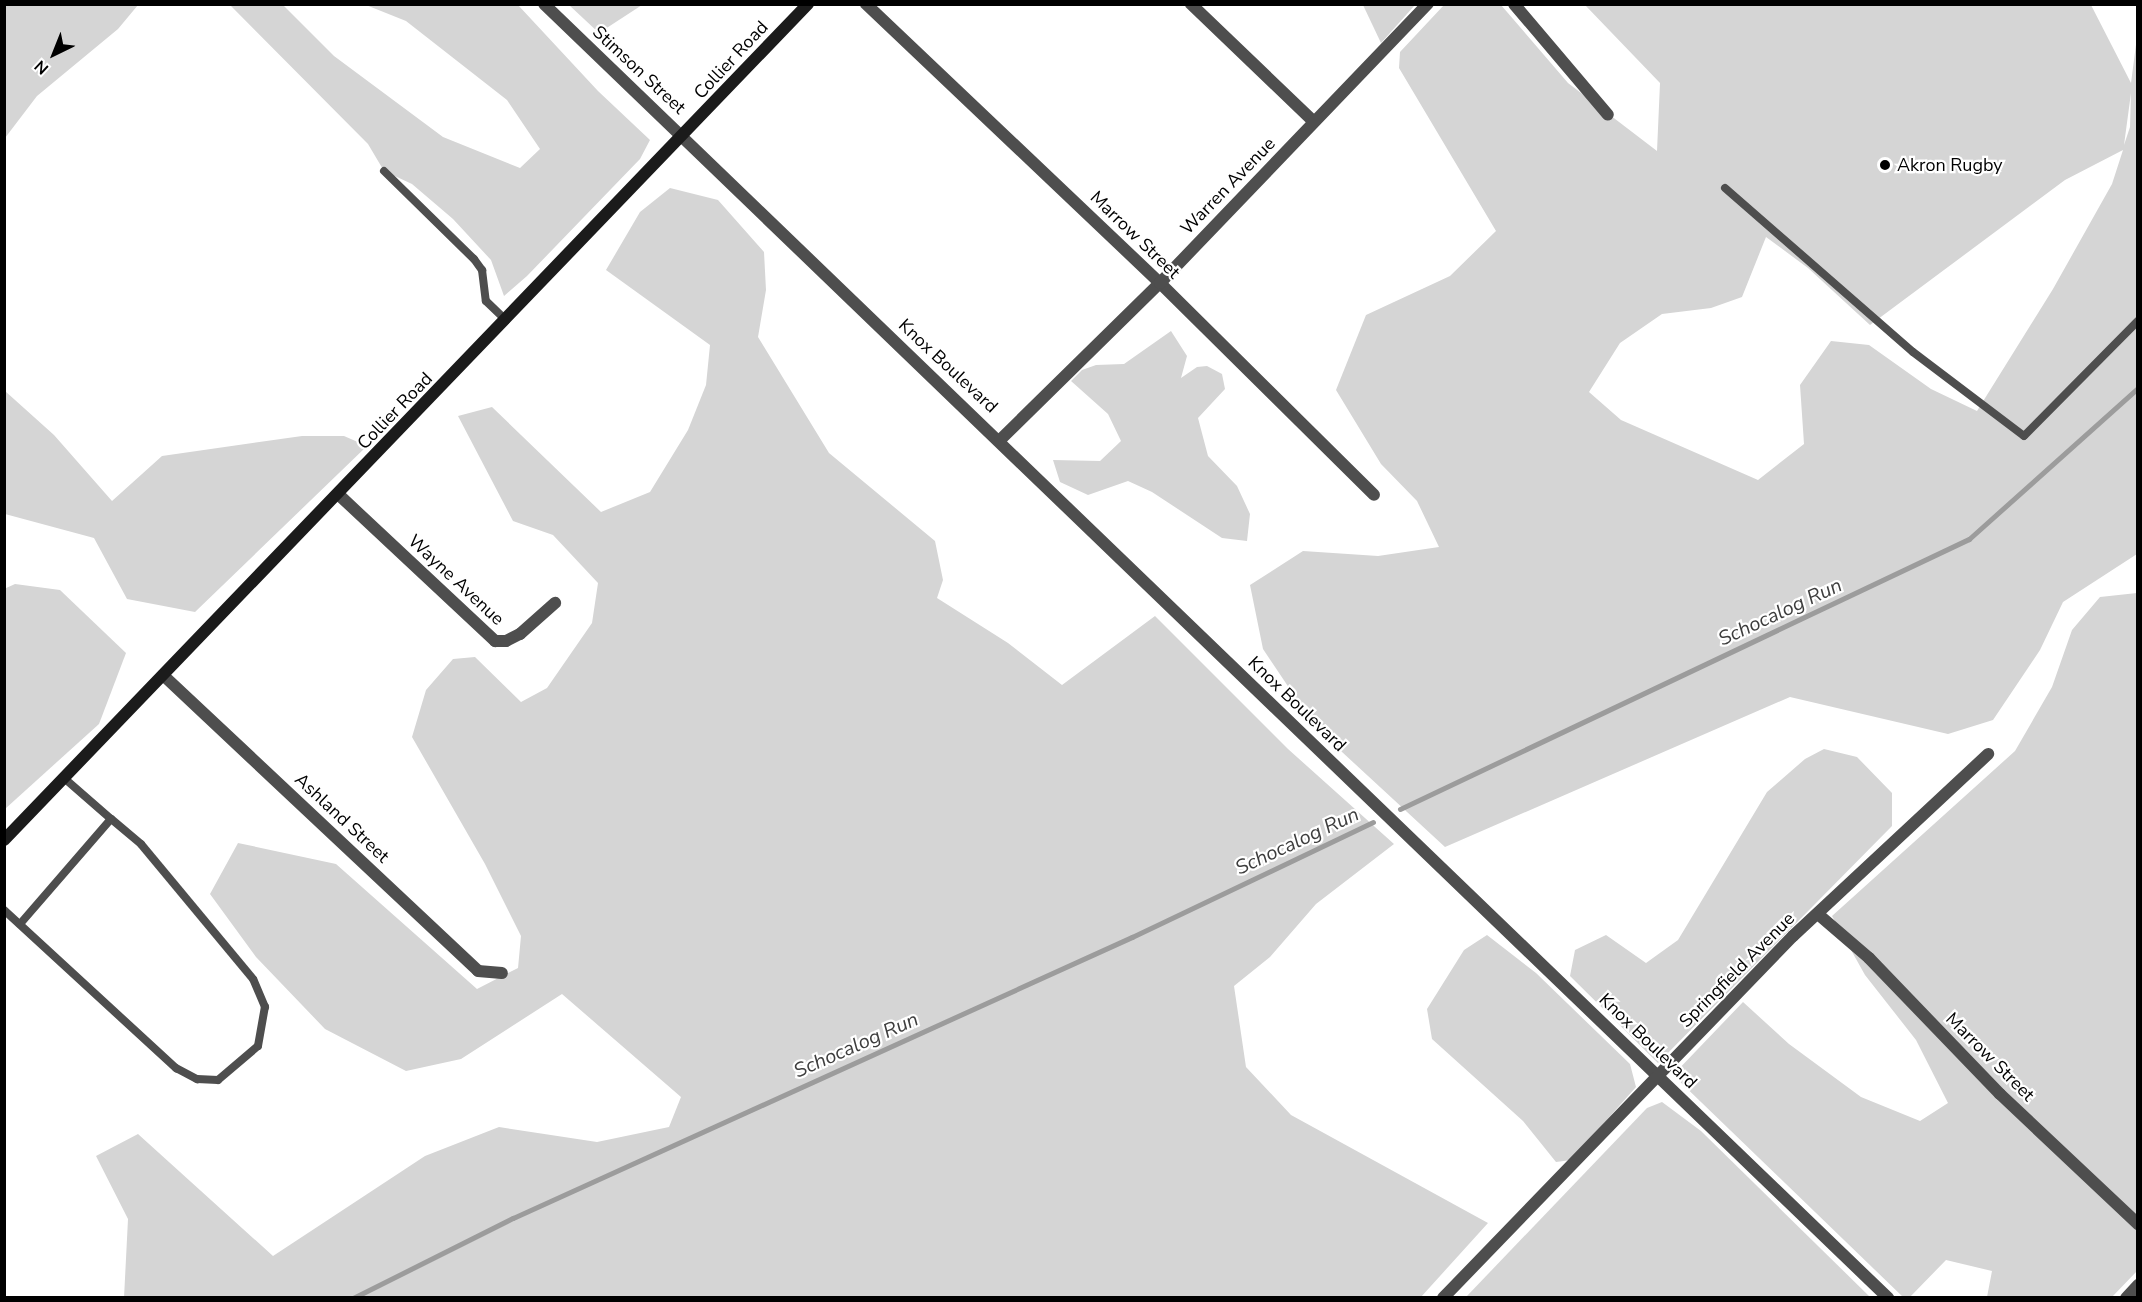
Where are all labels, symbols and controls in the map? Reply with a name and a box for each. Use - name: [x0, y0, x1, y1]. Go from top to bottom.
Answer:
- street label: Collier Road: [689, 16, 773, 104]
- street label: Stimson Street: [588, 21, 690, 119]
- north arrow: [24, 24, 84, 84]
- text: N: [30, 55, 54, 79]
- street label: Warren Avenue: [1176, 133, 1280, 239]
- place label: Akron Rugby: [1897, 154, 2003, 176]
- marker: Akron Rugby: [1878, 158, 1892, 172]
- street label: Marrow Street: [1086, 187, 1184, 283]
- street label: Knox Boulevard: [894, 315, 1002, 417]
- street label: Collier Road: [353, 368, 437, 454]
- street label: Wayne Avenue: [404, 530, 508, 630]
- water label: Schocalog Run: [1714, 573, 1846, 651]
- street label: Knox Boulevard: [1244, 652, 1350, 756]
- street label: Ashland Street: [290, 769, 394, 867]
- water label: Schocalog Run: [1231, 802, 1363, 880]
- street label: Springfield Avenue: [1675, 908, 1799, 1032]
- street label: Knox Boulevard: [1595, 989, 1701, 1093]
- water label: Schocalog Run: [790, 1007, 922, 1083]
- street label: Marrow Street: [1941, 1008, 2039, 1106]

